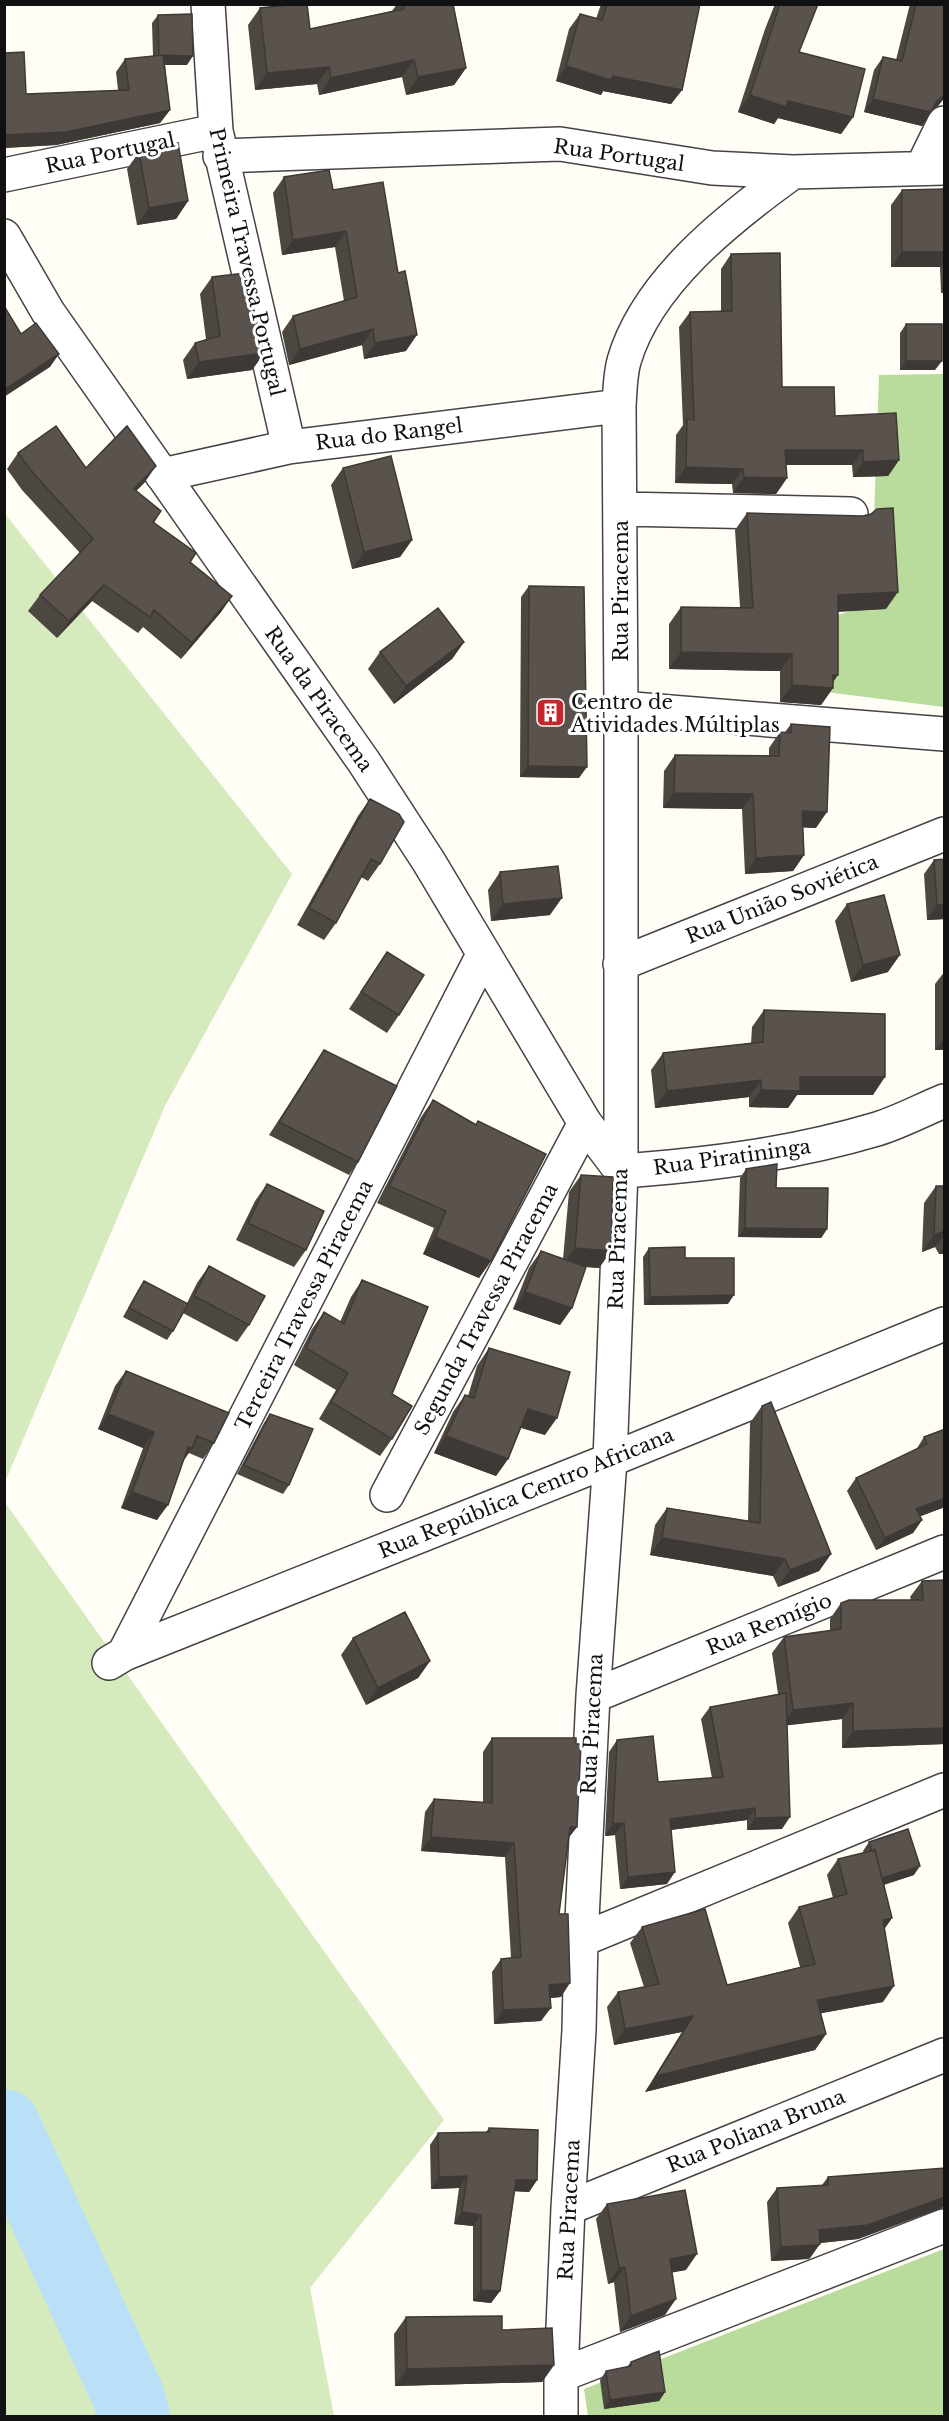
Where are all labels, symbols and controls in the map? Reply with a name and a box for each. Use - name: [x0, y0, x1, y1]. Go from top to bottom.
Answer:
- street label: Primeira Travessa Portugal: [204, 126, 290, 398]
- street label: Rua Portugal: [43, 128, 177, 178]
- street label: Rua Portugal: [552, 134, 686, 176]
- street label: Rua do Rangel: [314, 413, 464, 455]
- street label: Rua Piracema: [609, 519, 633, 662]
- street label: Rua da Piracema: [260, 622, 379, 777]
- place label: Centro de Atividades Múltiplas: [570, 690, 780, 737]
- building icon: Centro de Atividades Múltiplas: [534, 697, 566, 729]
- street label: Rua União Soviética: [682, 849, 882, 949]
- street label: Rua Piratininga: [652, 1134, 813, 1180]
- street label: Rua Piracema: [604, 1167, 632, 1310]
- street label: Terceira Travessa Piracema: [230, 1175, 378, 1434]
- street label: Segunda Travessa Piracema: [409, 1178, 563, 1439]
- street label: Rua República Centro Africana: [375, 1422, 678, 1563]
- street label: Rua Remígio: [703, 1588, 835, 1660]
- street label: Rua Piracema: [576, 1652, 608, 1795]
- street label: Rua Poliana Bruna: [663, 2084, 849, 2178]
- street label: Rua Piracema: [553, 2138, 585, 2281]

